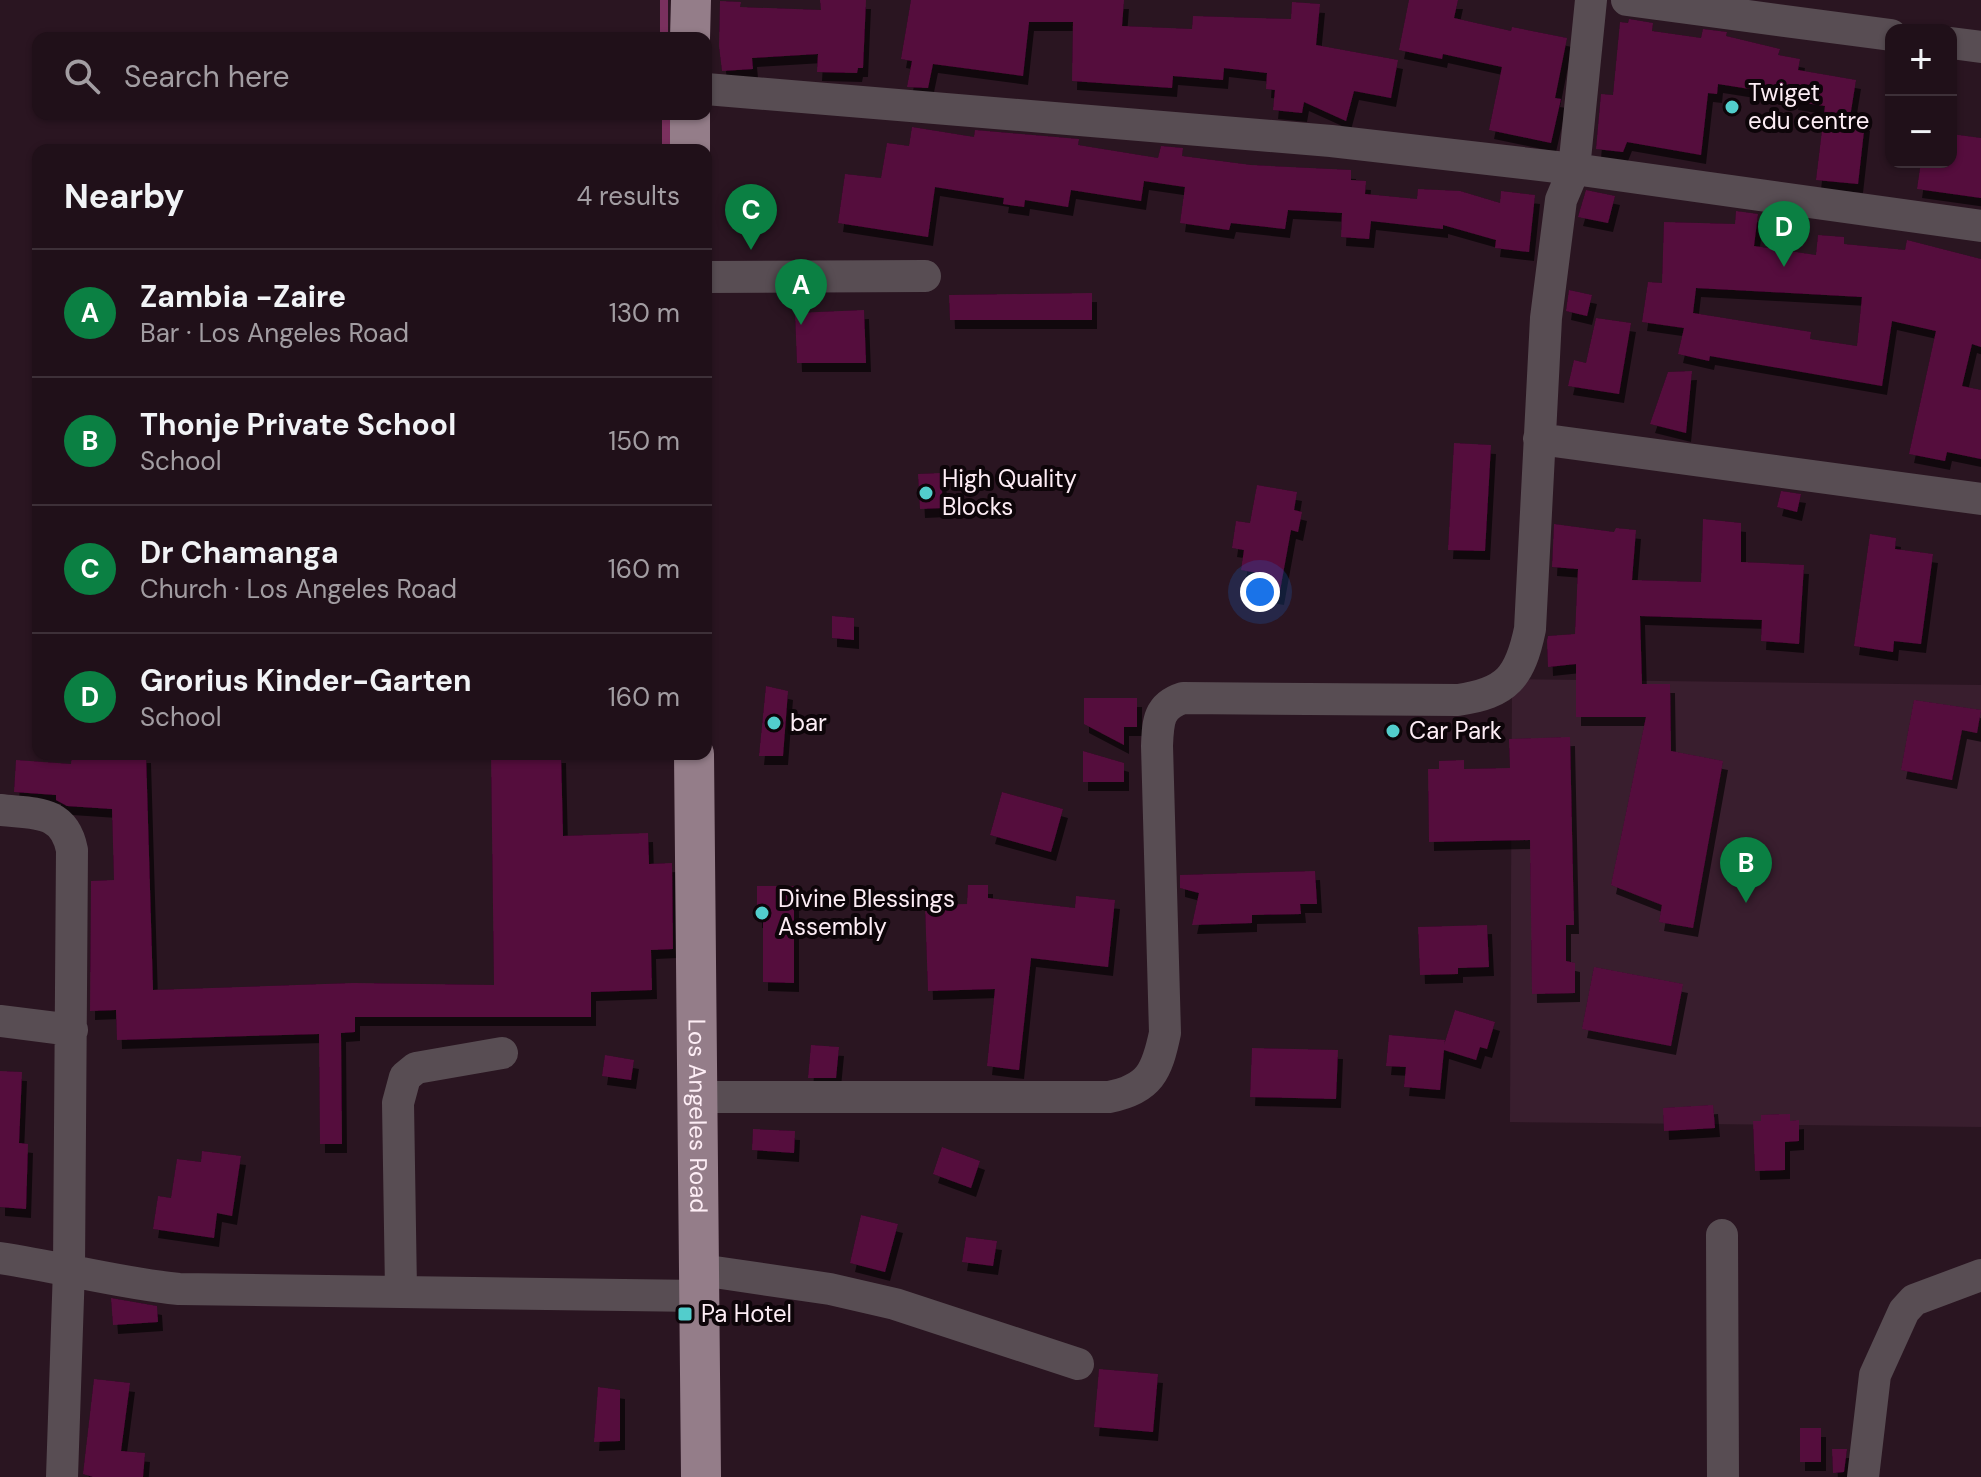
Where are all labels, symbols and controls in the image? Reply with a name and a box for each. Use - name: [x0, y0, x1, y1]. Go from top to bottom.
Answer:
- map controls: [1885, 24, 1957, 168]
- button: +: [1885, 24, 1957, 96]
- search box: [32, 32, 712, 120]
- icon: search: [60, 54, 104, 98]
- text: Search here: [124, 57, 290, 96]
- place label: Twiget edu centre: [1748, 77, 1869, 136]
- button: −: [1885, 96, 1957, 168]
- marker: Twiget edu centre: [1723, 98, 1741, 116]
- text: Nearby: [64, 174, 184, 219]
- text: 4 results: [576, 179, 680, 213]
- pin: C: [725, 184, 777, 250]
- pin: D: [1758, 201, 1810, 267]
- pin: A: [775, 259, 827, 325]
- text: Zambia -Zaire: [140, 277, 346, 316]
- text: A: [81, 296, 99, 330]
- text: 130 m: [609, 296, 680, 330]
- text: Bar · Los Angeles Road: [140, 316, 409, 350]
- text: Thonje Private School: [140, 405, 456, 444]
- text: B: [82, 424, 98, 458]
- text: 150 m: [608, 424, 680, 458]
- text: School: [140, 444, 222, 478]
- place label: High Quality Blocks: [942, 463, 1077, 522]
- marker: High Quality Blocks: [917, 484, 935, 502]
- text: Dr Chamanga: [140, 533, 339, 572]
- text: C: [80, 552, 100, 586]
- text: 160 m: [608, 552, 680, 586]
- text: Church · Los Angeles Road: [140, 572, 457, 606]
- your location: [1240, 572, 1280, 612]
- text: Grorius Kinder-Garten: [140, 661, 472, 700]
- text: D: [81, 680, 99, 714]
- text: 160 m: [608, 680, 680, 714]
- text: School: [140, 700, 222, 734]
- place label: bar: [790, 707, 827, 738]
- marker: bar: [765, 714, 783, 732]
- place label: Car Park: [1409, 715, 1502, 746]
- marker: Car Park: [1384, 722, 1402, 740]
- pin: B: [1720, 837, 1772, 903]
- place label: Divine Blessings Assembly: [778, 883, 955, 942]
- marker: Divine Blessings Assembly: [753, 904, 771, 922]
- street label: Los Angeles Road: [682, 1019, 714, 1213]
- place label: Pa Hotel: [701, 1298, 792, 1329]
- marker: Pa Hotel: [676, 1305, 694, 1323]

